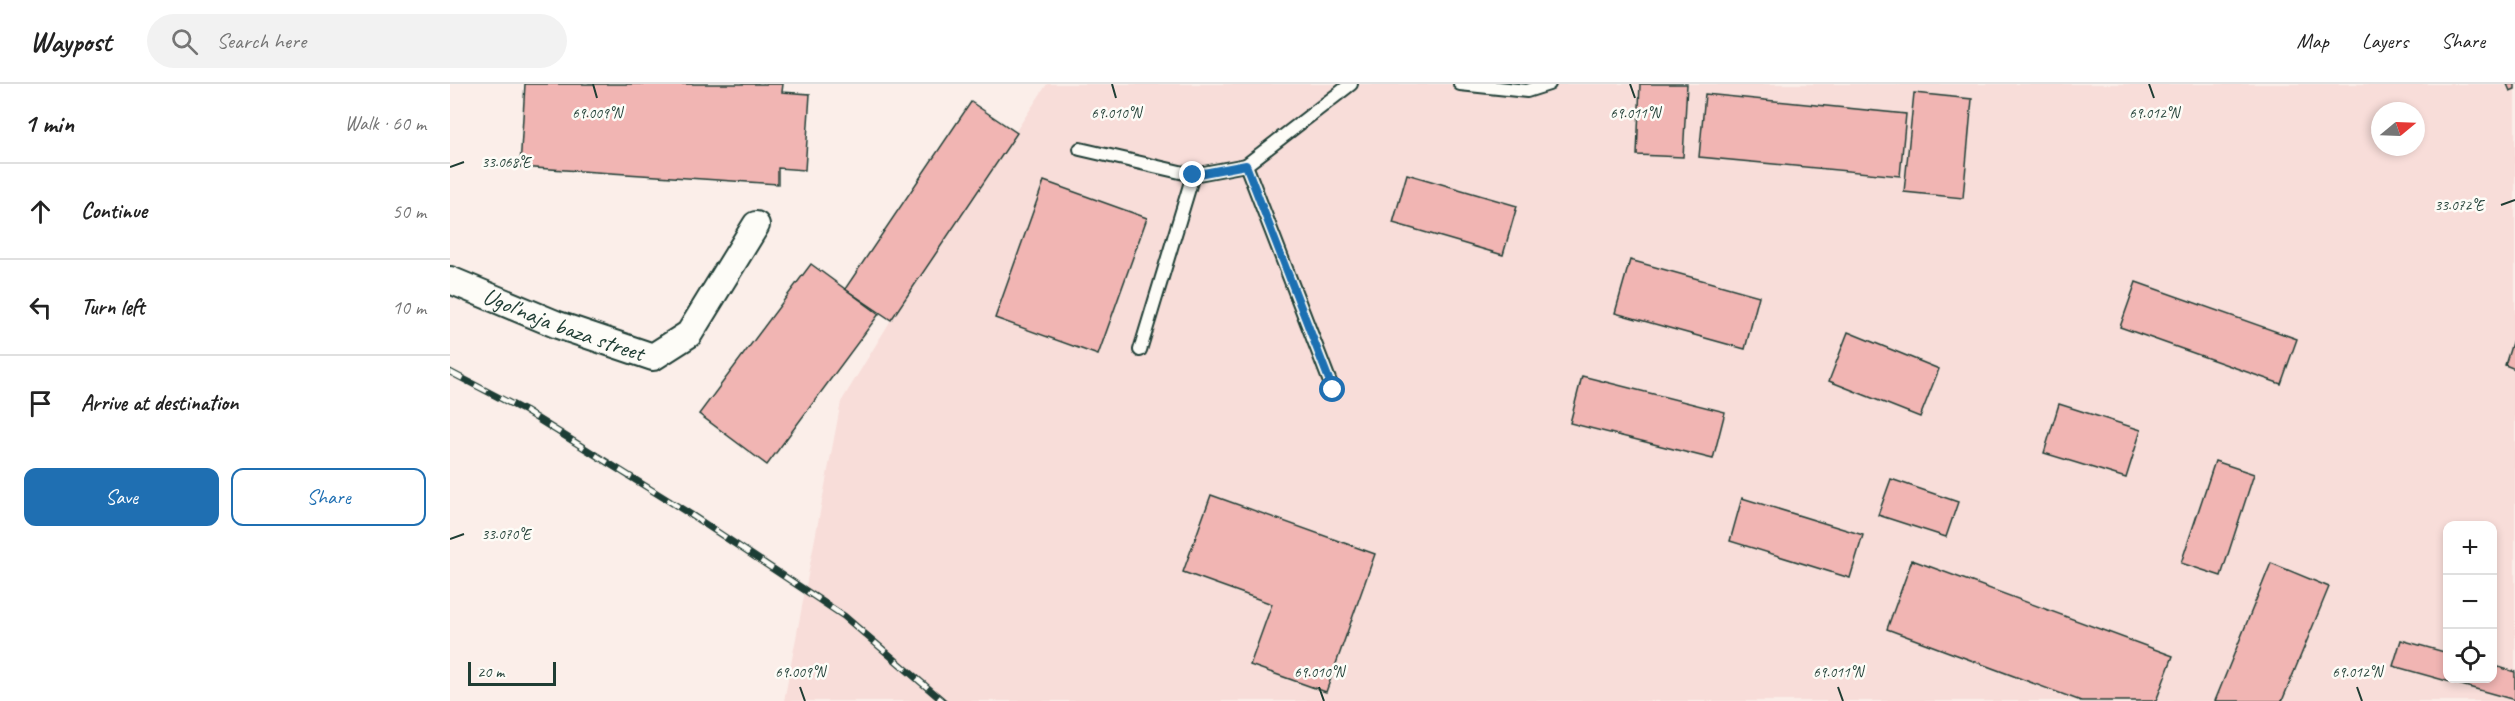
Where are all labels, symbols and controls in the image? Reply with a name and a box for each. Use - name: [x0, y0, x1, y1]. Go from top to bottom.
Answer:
- search box: [147, 14, 567, 68]
- text: Waypost: [30, 24, 111, 59]
- icon: search: [168, 25, 201, 58]
- text: Search here: [216, 27, 306, 55]
- text: Map: [2296, 28, 2329, 54]
- text: Layers: [2362, 28, 2408, 54]
- text: Share: [2441, 28, 2485, 54]
- north arrow: [2371, 102, 2425, 156]
- text: 69.009°N: [572, 104, 625, 123]
- text: 69.010°N: [1091, 104, 1144, 123]
- text: 69.011°N: [1610, 104, 1663, 123]
- text: 69.012°N: [2129, 104, 2182, 123]
- text: 1 min: [24, 107, 74, 140]
- text: Walk · 60 m: [345, 111, 426, 136]
- text: 33.068°E: [482, 153, 533, 172]
- route end: [1179, 161, 1205, 187]
- icon: ahead: [24, 195, 57, 228]
- text: 33.072°E: [2435, 196, 2486, 215]
- text: Continue: [81, 197, 147, 225]
- text: 50 m: [392, 199, 426, 224]
- street label: Ugol'naja baza street: [478, 280, 650, 369]
- icon: left: [24, 291, 57, 324]
- text: Turn left: [81, 293, 145, 321]
- text: 10 m: [392, 295, 426, 320]
- route start: [1319, 376, 1345, 402]
- icon: arrive: [24, 387, 57, 420]
- text: Arrive at destination: [81, 389, 238, 417]
- button: Save: [24, 468, 219, 526]
- button: Share: [231, 468, 426, 526]
- map controls: [2443, 521, 2497, 683]
- button: +: [2443, 521, 2497, 575]
- text: 33.070°E: [482, 525, 533, 544]
- button: −: [2443, 575, 2497, 629]
- button: locate: [2443, 629, 2497, 683]
- scale bar: [468, 659, 556, 686]
- text: 20 m: [477, 662, 504, 682]
- text: 69.009°N: [775, 663, 828, 682]
- text: 69.010°N: [1294, 663, 1347, 682]
- text: 69.011°N: [1813, 663, 1866, 682]
- text: 69.012°N: [2332, 663, 2385, 682]

